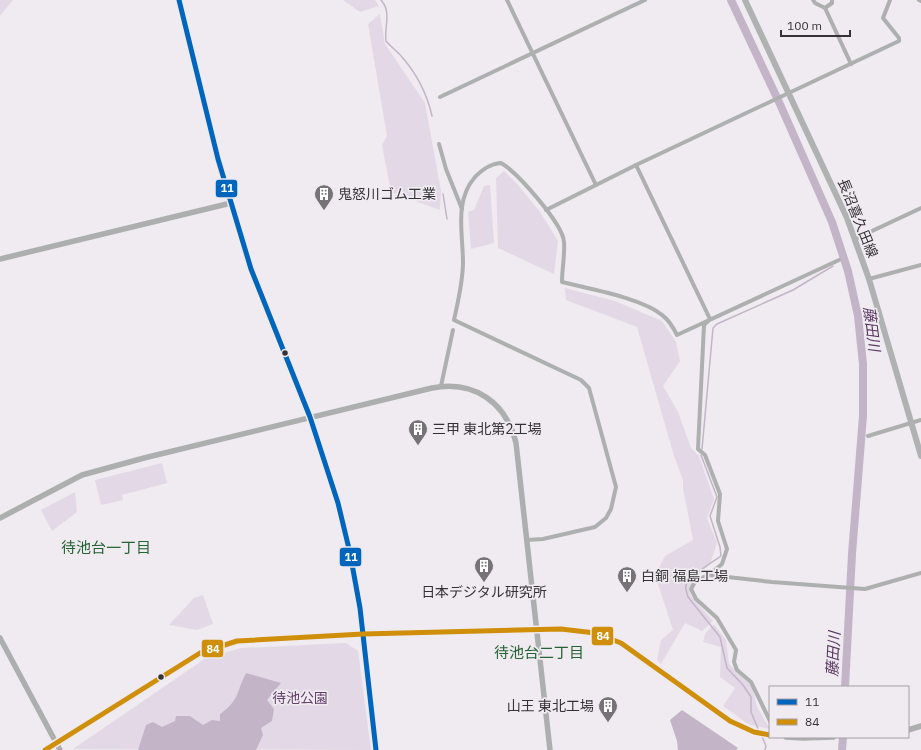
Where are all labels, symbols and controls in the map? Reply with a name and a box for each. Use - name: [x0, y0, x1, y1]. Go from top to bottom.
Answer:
- scale bar: [781, 12, 850, 38]
- text: 100 m: [787, 18, 822, 33]
- street label: 長沼喜久田線: [834, 176, 882, 260]
- line badge: 11: [215, 179, 238, 198]
- text: 11: [220, 181, 234, 195]
- building icon: 鬼怒川ゴム工業: [313, 183, 335, 211]
- place label: 鬼怒川ゴム工業: [338, 185, 436, 203]
- water label: 藤田川: [860, 306, 884, 354]
- unlabelled marker: [280, 348, 290, 358]
- building icon: 三甲 東北第2工場: [407, 418, 429, 446]
- place label: 三甲 東北第2工場: [432, 420, 542, 438]
- district label: 待池台一丁目: [61, 538, 151, 557]
- line badge: 11: [339, 547, 362, 567]
- text: 11: [344, 550, 358, 564]
- building icon: 日本デジタル研究所: [473, 555, 495, 583]
- building icon: 白銅 福島工場: [616, 565, 638, 593]
- place label: 白銅 福島工場: [641, 567, 728, 585]
- place label: 日本デジタル研究所: [421, 583, 547, 601]
- line badge: 84: [591, 626, 614, 646]
- text: 84: [596, 629, 610, 643]
- water label: 藤田川: [822, 629, 844, 677]
- line badge: 84: [201, 639, 224, 658]
- text: 84: [206, 642, 220, 656]
- district label: 待池台二丁目: [494, 643, 584, 662]
- unlabelled marker: [156, 672, 166, 682]
- legend: [769, 686, 909, 738]
- park label: 待池公園: [272, 689, 328, 707]
- text: 11: [805, 694, 819, 709]
- building icon: 山王 東北工場: [597, 695, 619, 723]
- place label: 山王 東北工場: [507, 697, 594, 715]
- text: 84: [805, 714, 819, 729]

